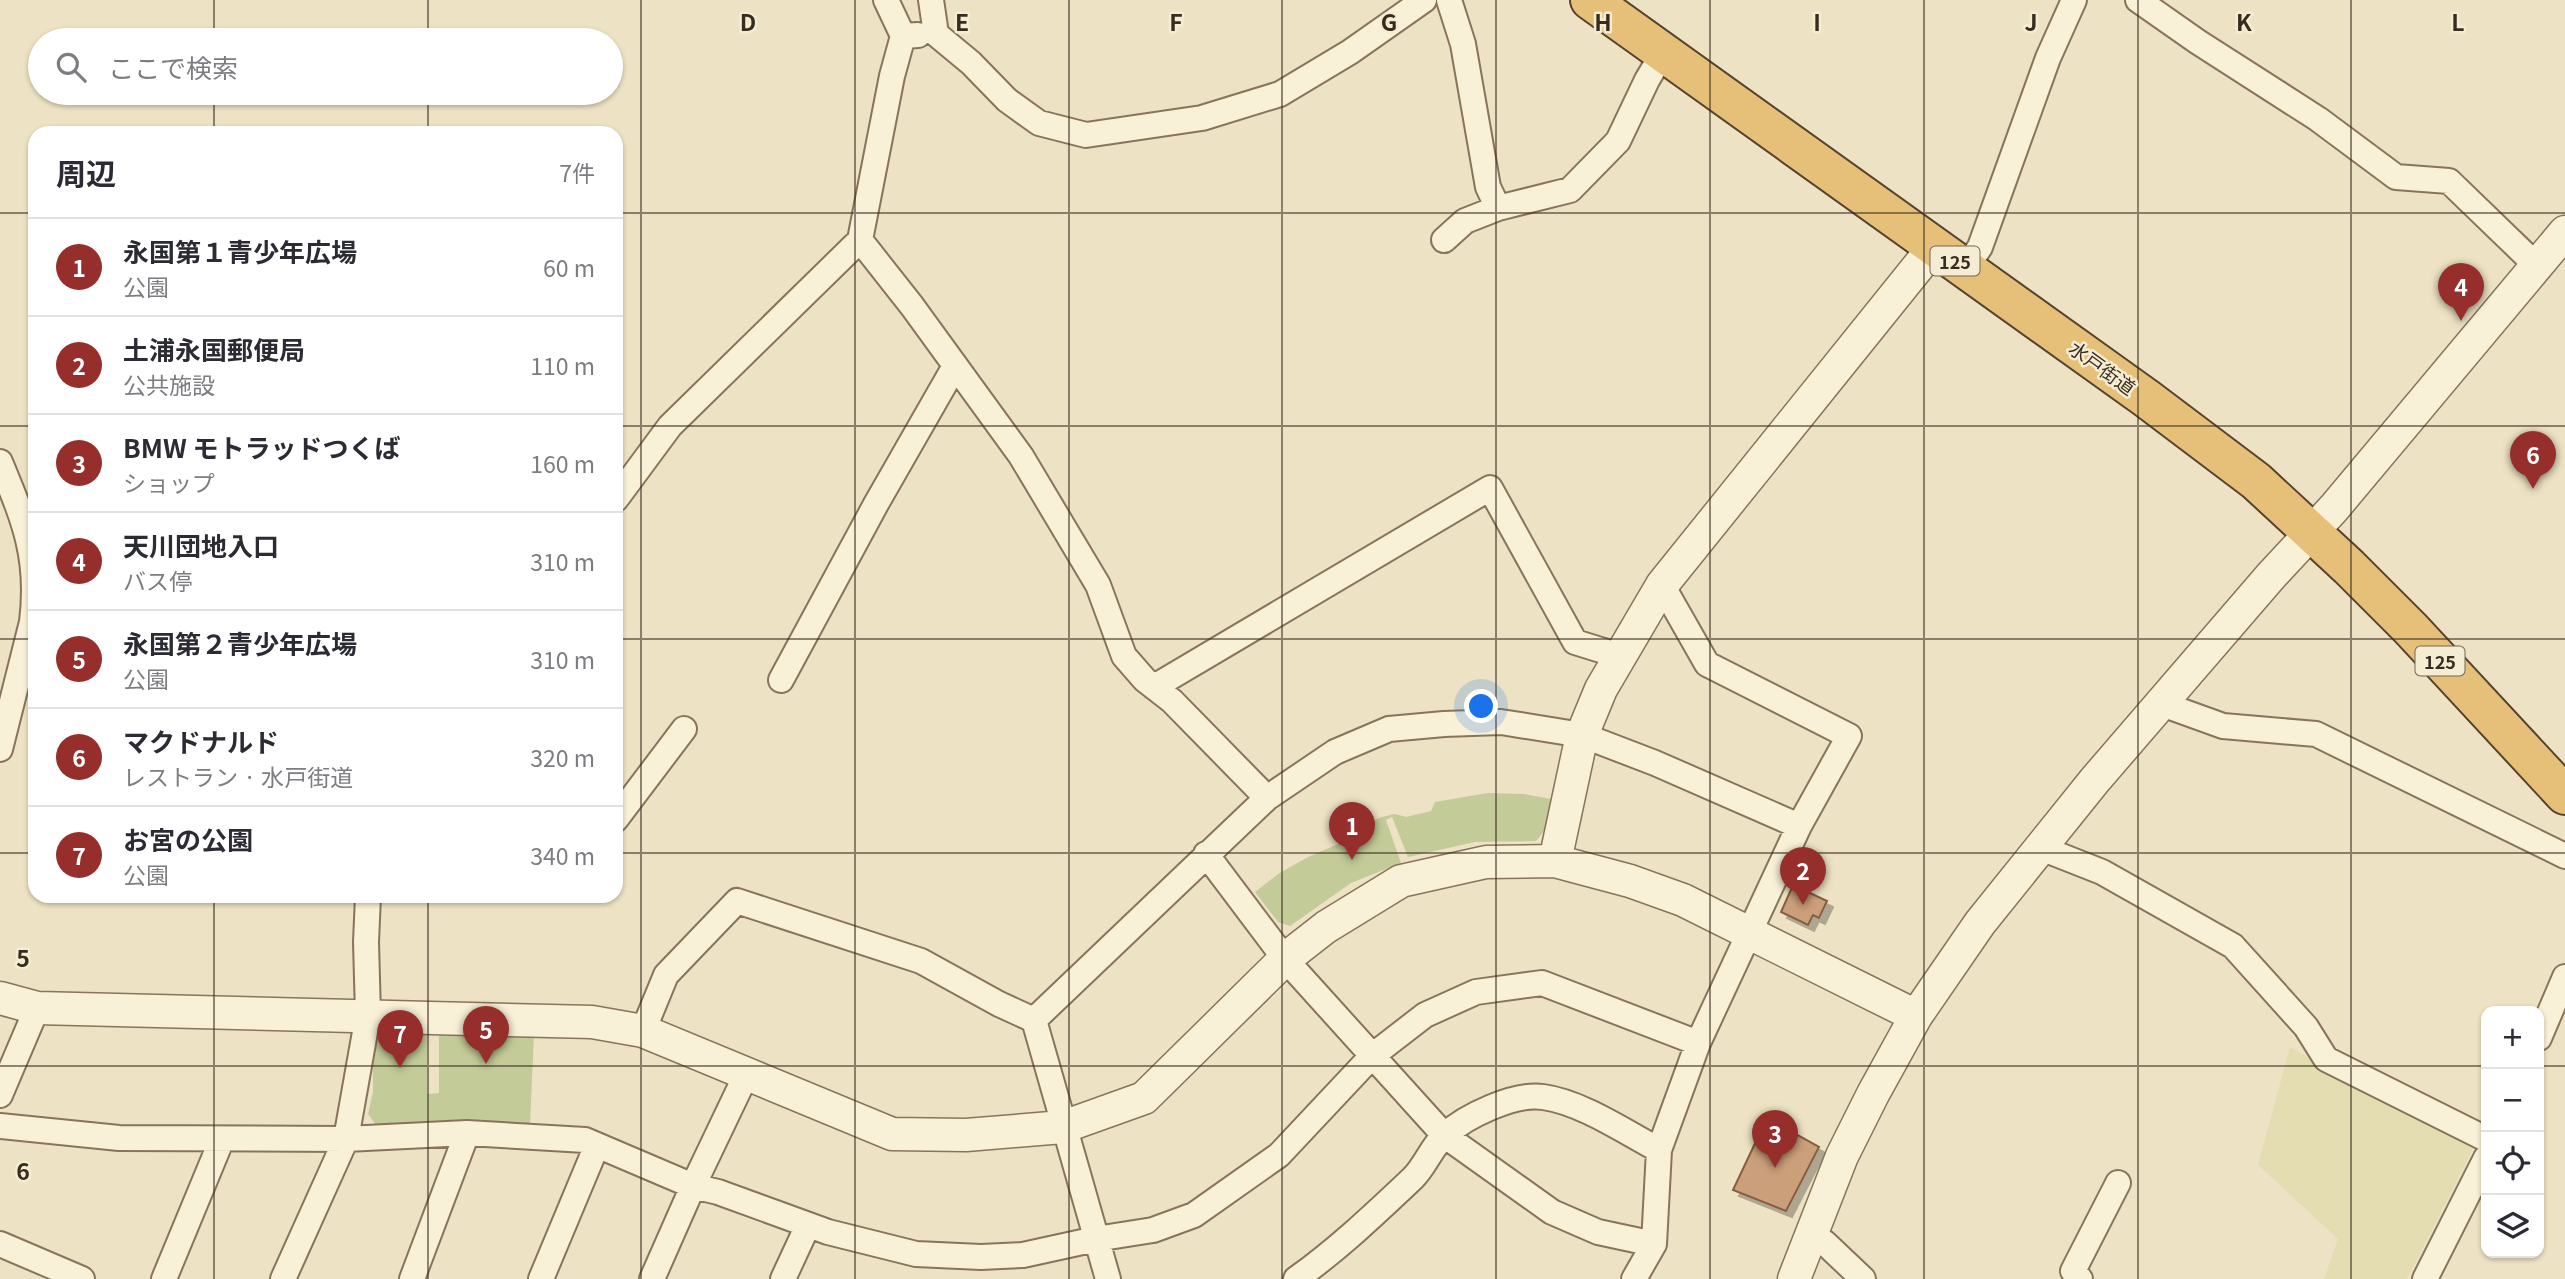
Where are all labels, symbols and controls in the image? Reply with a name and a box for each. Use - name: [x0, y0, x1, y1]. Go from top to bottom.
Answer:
- text: D: [740, 4, 756, 38]
- text: E: [955, 4, 969, 38]
- text: F: [1169, 4, 1183, 38]
- text: G: [1381, 4, 1397, 38]
- text: H: [1594, 4, 1612, 38]
- text: I: [1813, 4, 1821, 38]
- text: J: [2024, 4, 2038, 38]
- text: K: [2236, 4, 2252, 38]
- text: L: [2451, 4, 2465, 38]
- search box: [28, 28, 623, 105]
- icon: search: [52, 48, 90, 86]
- text: ここで検索: [108, 48, 238, 85]
- text: 周辺: [56, 150, 116, 194]
- text: 7件: [559, 155, 595, 189]
- text: 永国第１青少年広場: [123, 232, 357, 269]
- road number: 125: [1930, 246, 1980, 276]
- text: 1: [72, 250, 86, 284]
- text: 60 m: [543, 250, 595, 284]
- pin: 4: [2438, 263, 2484, 321]
- text: 公園: [123, 269, 169, 303]
- text: 土浦永国郵便局: [123, 330, 305, 367]
- street label: 水戸街道: [2064, 334, 2142, 400]
- text: 2: [72, 348, 86, 382]
- text: 110 m: [530, 348, 595, 382]
- text: 公共施設: [123, 367, 215, 401]
- text: BMW モトラッドつくば: [123, 428, 401, 465]
- pin: 6: [2510, 431, 2556, 489]
- text: 3: [72, 446, 86, 480]
- text: 160 m: [530, 446, 595, 480]
- text: ショップ: [123, 465, 215, 499]
- text: 天川団地入口: [123, 526, 279, 563]
- text: 4: [72, 544, 86, 578]
- text: 310 m: [530, 544, 595, 578]
- text: バス停: [123, 563, 192, 597]
- text: 永国第２青少年広場: [123, 624, 357, 661]
- text: 5: [72, 642, 86, 676]
- text: 310 m: [530, 642, 595, 676]
- road number: 125: [2416, 646, 2464, 676]
- text: 公園: [123, 661, 169, 695]
- your location: [1464, 689, 1498, 723]
- text: マクドナルド: [123, 722, 279, 759]
- text: 6: [72, 740, 86, 774]
- text: 320 m: [530, 740, 595, 774]
- text: レストラン · 水戸街道: [123, 759, 353, 793]
- pin: 1: [1329, 802, 1375, 860]
- text: お宮の公園: [123, 820, 253, 857]
- text: 7: [72, 838, 86, 872]
- text: 340 m: [530, 838, 595, 872]
- pin: 2: [1780, 847, 1826, 905]
- text: 公園: [123, 857, 169, 891]
- text: 5: [16, 940, 30, 974]
- pin: 5: [463, 1006, 509, 1064]
- map controls: [2481, 1006, 2544, 1258]
- button: +: [2481, 1006, 2544, 1069]
- pin: 7: [377, 1010, 423, 1068]
- button: −: [2481, 1069, 2544, 1132]
- pin: 3: [1752, 1110, 1798, 1168]
- button: locate: [2481, 1132, 2544, 1195]
- text: 6: [16, 1153, 30, 1187]
- button: layers: [2481, 1195, 2544, 1258]

